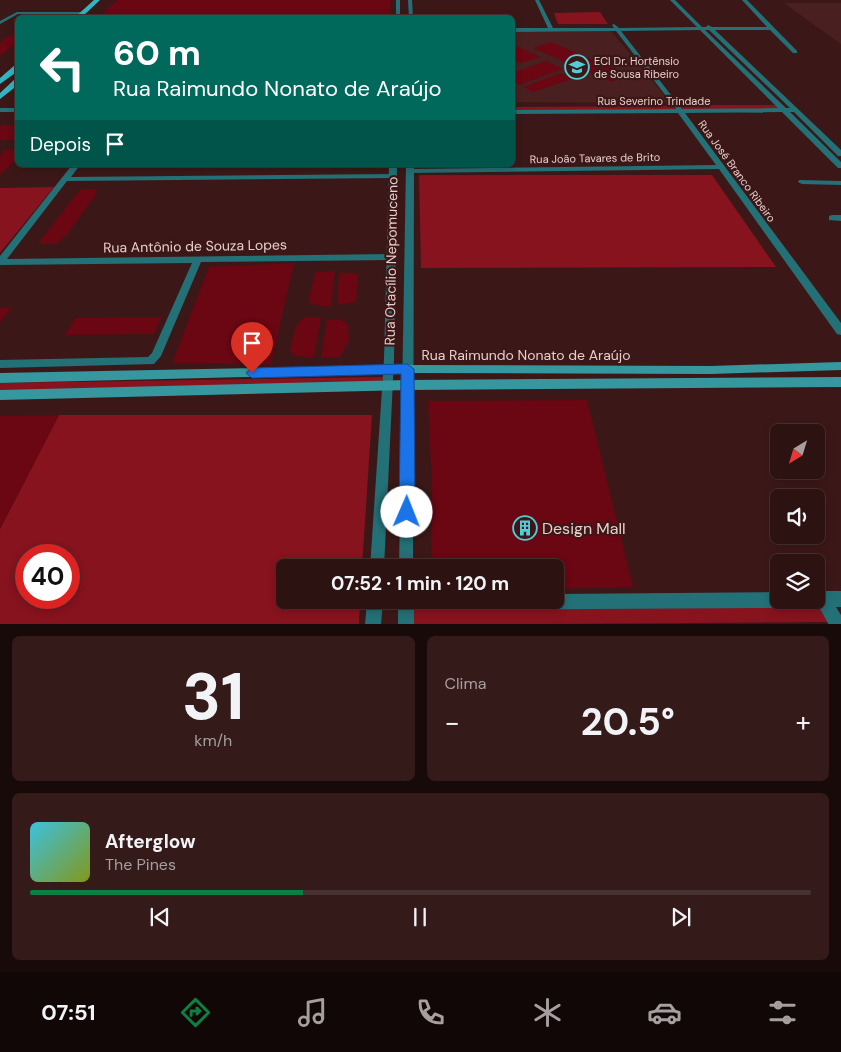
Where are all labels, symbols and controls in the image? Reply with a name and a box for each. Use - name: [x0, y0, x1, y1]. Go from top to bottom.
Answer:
- text: 60 m: [113, 30, 201, 76]
- icon: left: [30, 35, 95, 100]
- school or university icon: ECI Dr. Hortênsio de Sousa Ribeiro: [564, 54, 590, 80]
- place label: ECI Dr. Hortênsio de Sousa Ribeiro: [594, 54, 679, 81]
- text: Rua Raimundo Nonato de Araújo: [113, 74, 442, 103]
- street label: Rua Severino Trindade: [598, 94, 711, 108]
- street label: Rua José Branco Ribeiro: [695, 117, 779, 225]
- icon: arrive: [101, 130, 129, 158]
- text: Depois: [30, 132, 91, 157]
- street label: Rua João Tavares de Brito: [530, 150, 660, 166]
- street label: Rua Otacílio Nepomuceno: [381, 176, 401, 346]
- street label: Rua Antônio de Souza Lopes: [103, 235, 287, 257]
- pin: [231, 322, 273, 373]
- icon: arrive: [238, 329, 266, 357]
- street label: Rua Raimundo Nonato de Araújo: [421, 346, 631, 364]
- north arrow: [770, 424, 825, 479]
- map controls: [770, 424, 825, 609]
- position arrow: [380, 485, 432, 537]
- button: sound: [770, 489, 825, 544]
- building icon: Design Mall: [512, 515, 538, 541]
- place label: Design Mall: [542, 518, 626, 539]
- speed limit sign: 40: [15, 544, 80, 609]
- button: layers: [770, 554, 825, 609]
- text: 07:52 · 1 min · 120 m: [331, 571, 509, 596]
- text: 31: [182, 655, 244, 739]
- text: Clima: [445, 673, 486, 694]
- text: 20.5°: [581, 697, 675, 747]
- text: −: [445, 704, 460, 741]
- text: +: [796, 704, 811, 741]
- text: km/h: [194, 730, 232, 751]
- text: Afterglow: [105, 829, 196, 854]
- text: The Pines: [105, 854, 176, 875]
- icon: previous: [146, 903, 174, 931]
- icon: pause: [406, 903, 434, 931]
- icon: next: [667, 903, 695, 931]
- icon: directions: [178, 995, 213, 1030]
- icon: music: [295, 995, 330, 1030]
- icon: phone: [413, 995, 448, 1030]
- icon: climate: [530, 995, 565, 1030]
- icon: car: [647, 995, 682, 1030]
- icon: filters: [765, 995, 800, 1030]
- text: 07:51: [41, 998, 96, 1027]

